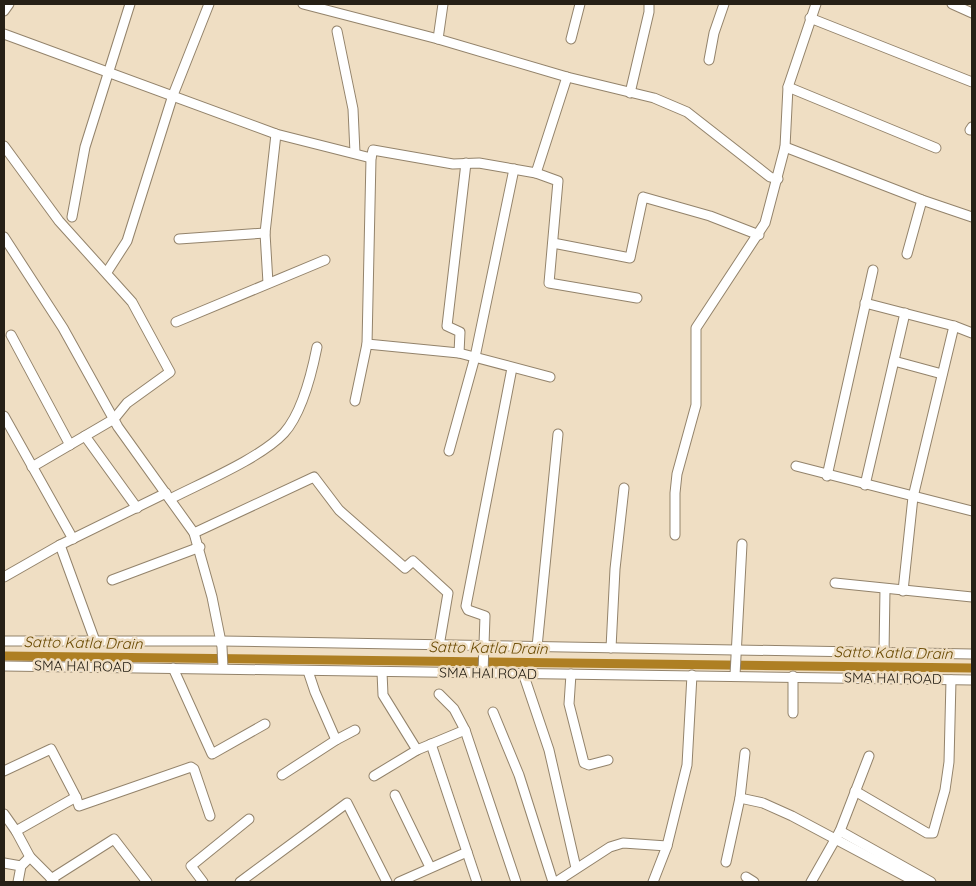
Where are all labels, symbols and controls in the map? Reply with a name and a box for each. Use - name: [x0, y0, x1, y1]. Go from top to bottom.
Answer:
- water label: Satto Katla Drain: [23, 632, 143, 653]
- water label: Satto Katla Drain: [428, 637, 548, 658]
- water label: Satto Katla Drain: [833, 642, 953, 663]
- street label: SMA HAI ROAD: [34, 656, 132, 676]
- street label: SMA HAI ROAD: [439, 663, 537, 683]
- street label: SMA HAI ROAD: [844, 668, 942, 688]

